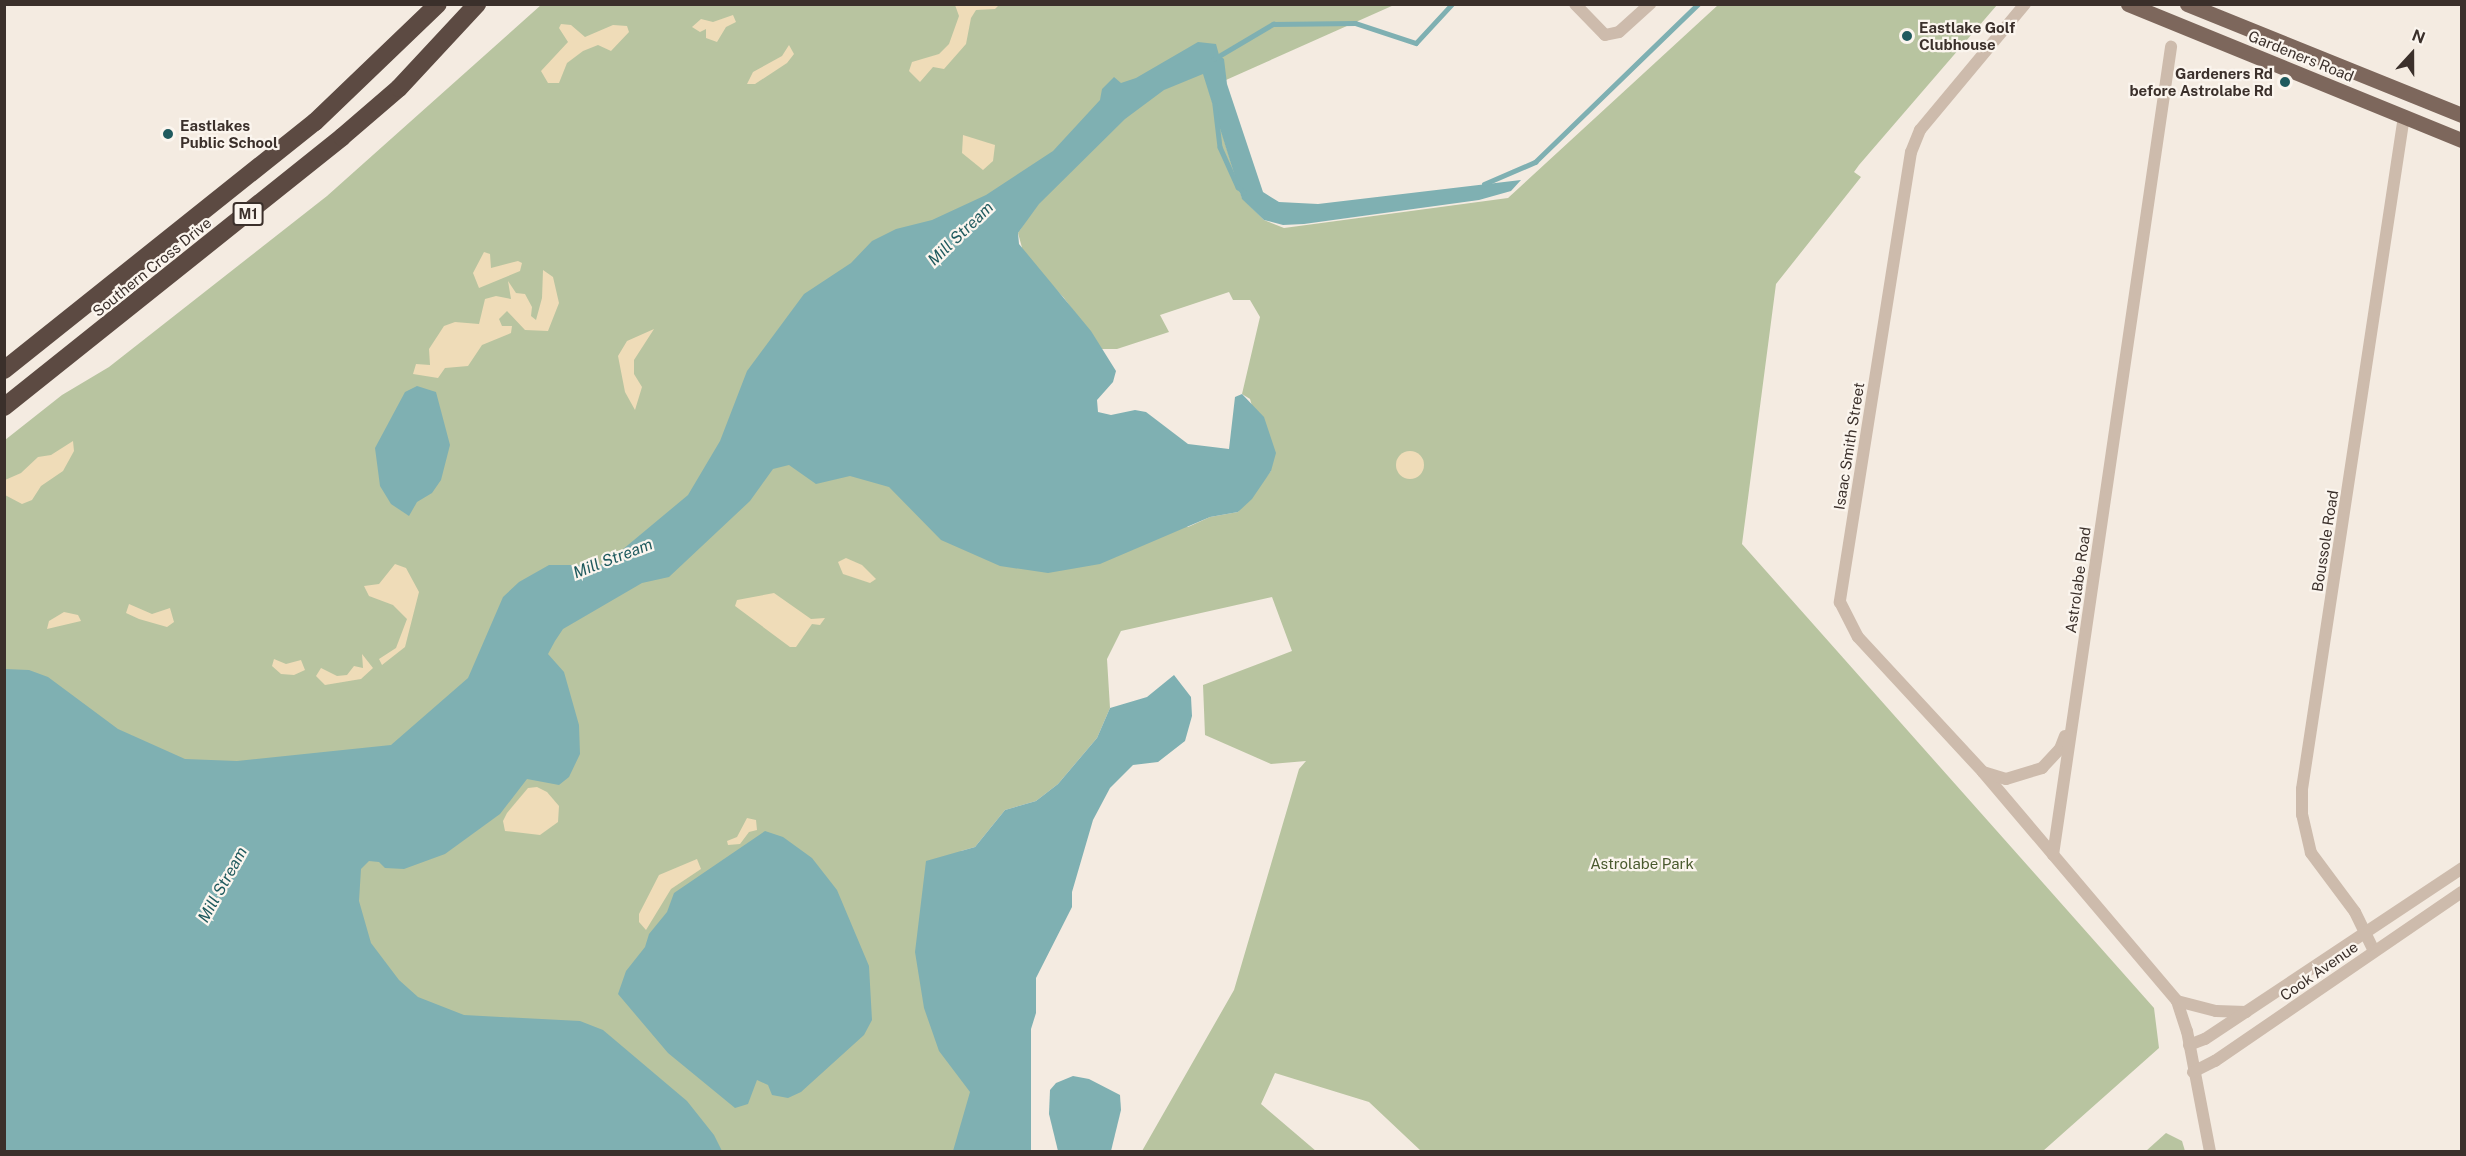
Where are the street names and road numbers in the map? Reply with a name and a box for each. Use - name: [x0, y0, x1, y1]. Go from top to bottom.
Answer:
- street label: Gardeners Road: [2246, 27, 2356, 85]
- road number: M1: [232, 203, 264, 225]
- street label: Southern Cross Drive: [89, 214, 215, 320]
- street label: Isaac Smith Street: [1830, 381, 1868, 511]
- street label: Boussole Road: [2308, 489, 2342, 593]
- street label: Astrolabe Road: [2062, 526, 2094, 634]
- street label: Cook Avenue: [2277, 938, 2361, 1004]

